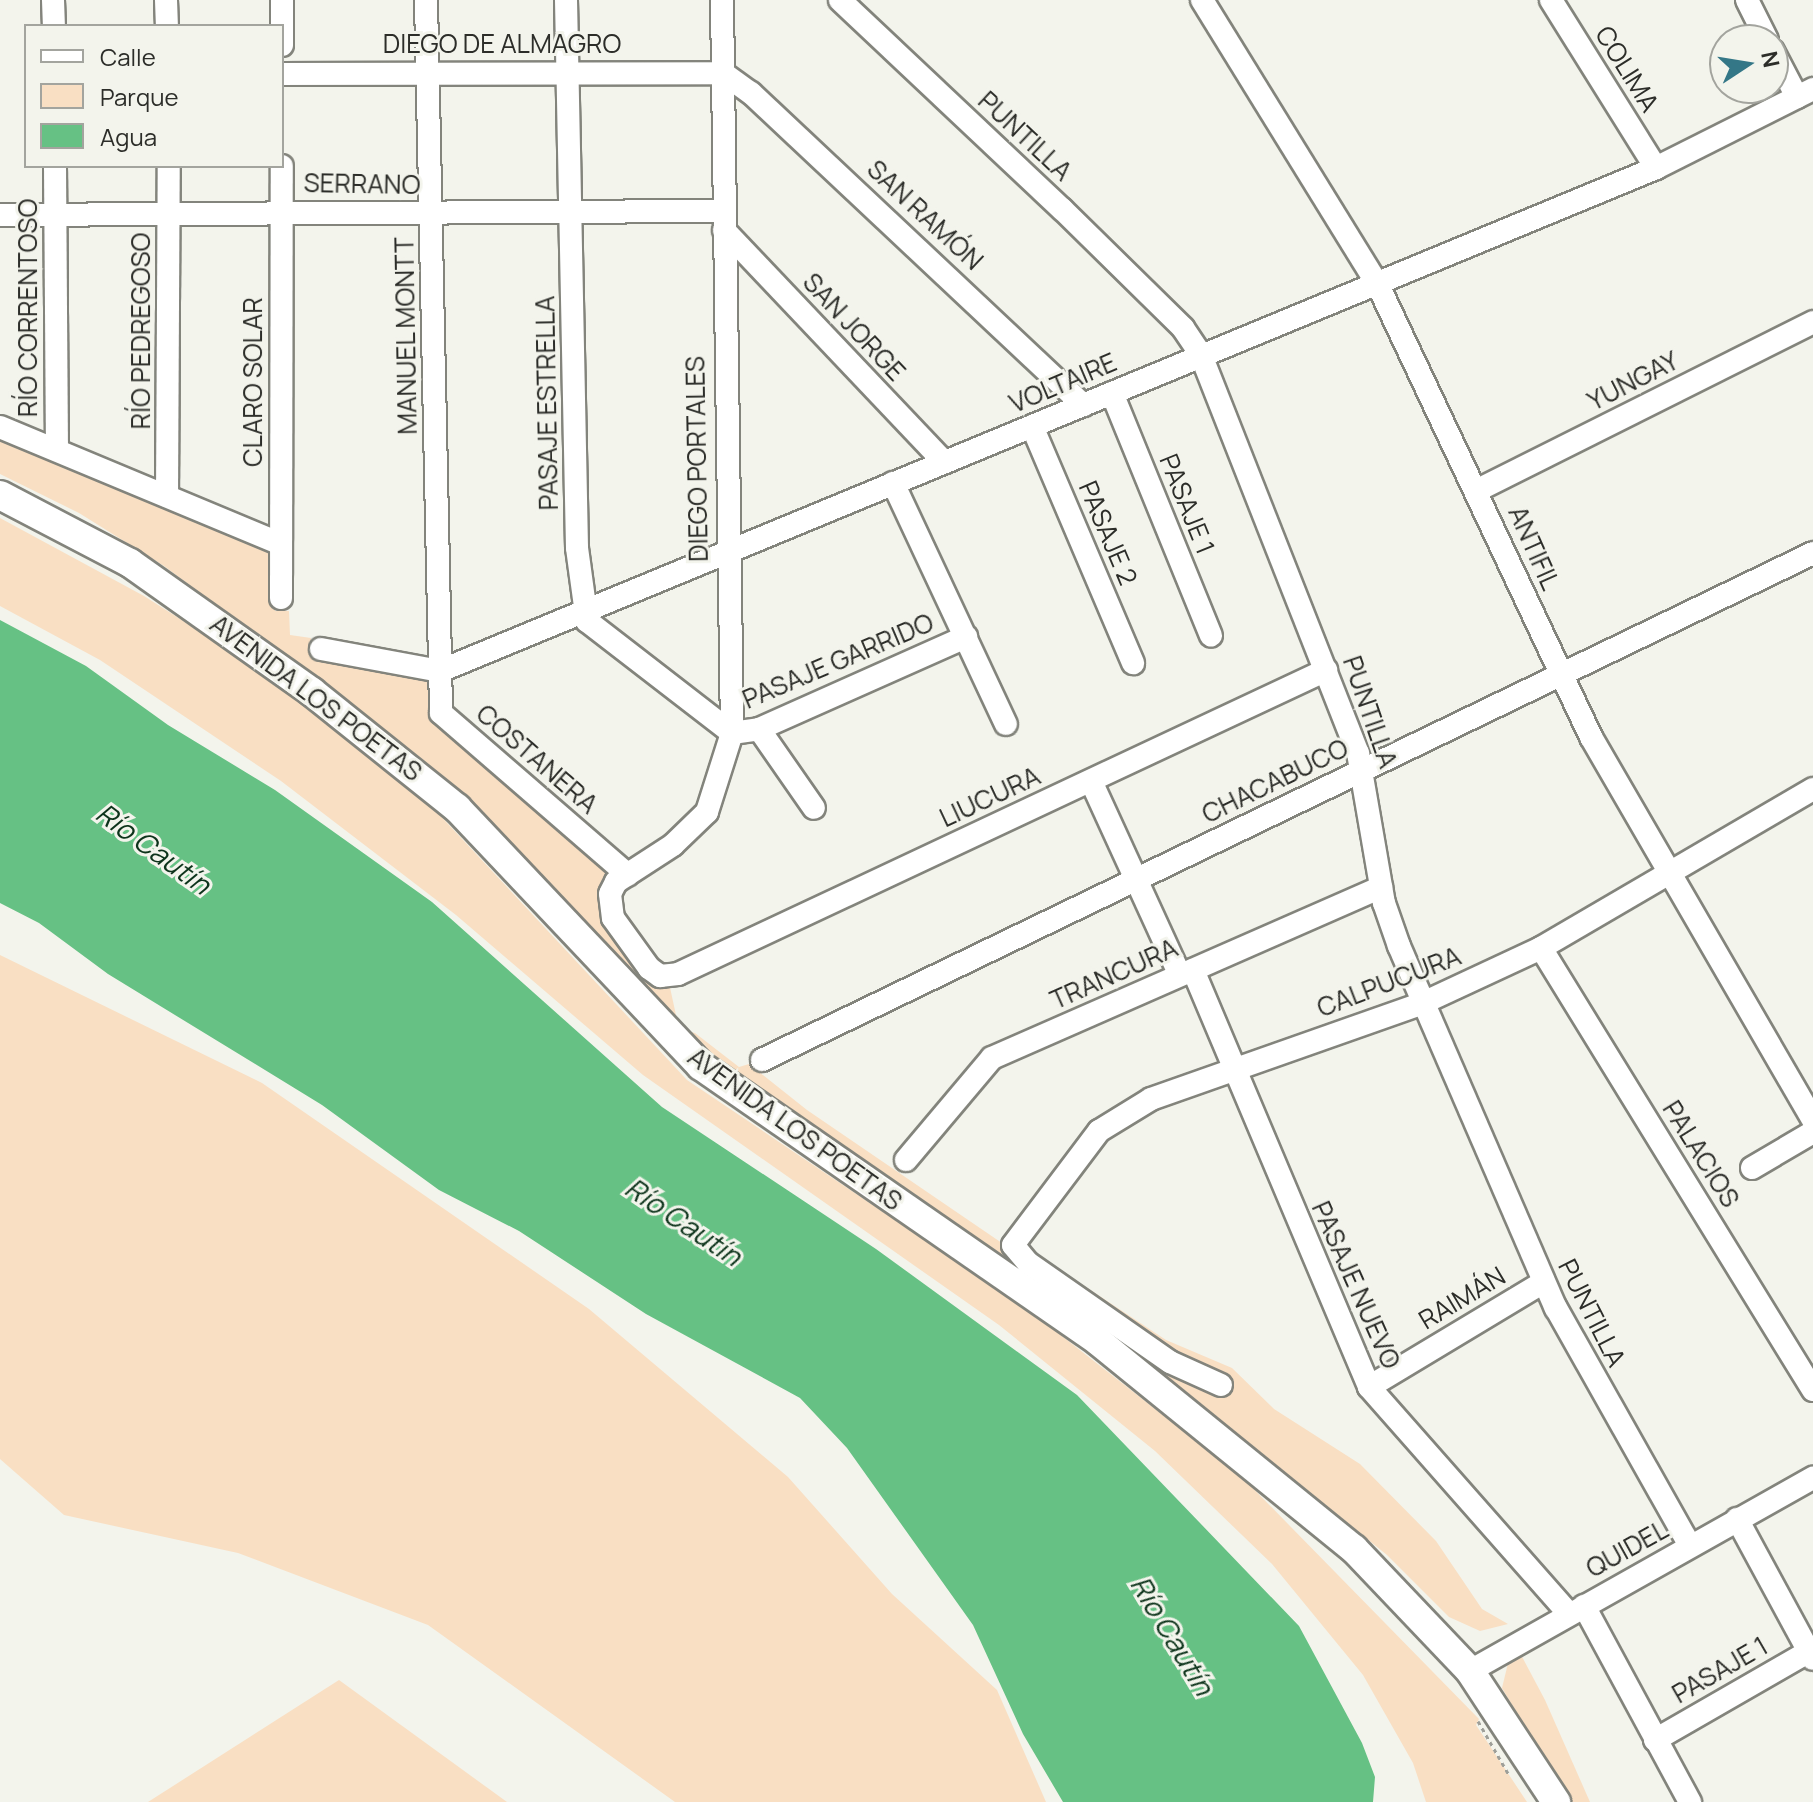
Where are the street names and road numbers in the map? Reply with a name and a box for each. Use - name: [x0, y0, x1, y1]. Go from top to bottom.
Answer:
- street label: COLIMA: [1589, 20, 1665, 118]
- street label: DIEGO DE ALMAGRO: [383, 28, 621, 60]
- street label: PUNTILLA: [972, 85, 1078, 187]
- street label: SAN RAMÓN: [861, 154, 989, 276]
- street label: SERRANO: [303, 167, 421, 201]
- street label: RÍO CORRENTOSO: [12, 199, 44, 417]
- street label: RÍO PEDREGOSO: [125, 233, 157, 429]
- street label: MANUEL MONTT: [389, 236, 423, 436]
- street label: SAN JORGE: [796, 267, 912, 387]
- street label: PASAJE ESTRELLA: [530, 295, 564, 511]
- street label: CLARO SOLAR: [237, 297, 269, 467]
- street label: YUNGAY: [1582, 345, 1684, 417]
- street label: VOLTAIRE: [1005, 346, 1121, 420]
- street label: DIEGO PORTALES: [680, 356, 714, 562]
- street label: PASAJE 1: [1153, 449, 1221, 559]
- street label: PASAJE 2: [1072, 476, 1144, 590]
- street label: ANTIFIL: [1502, 501, 1566, 595]
- street label: PASAJE GARRIDO: [738, 607, 938, 715]
- street label: AVENIDA LOS POETAS: [204, 608, 428, 788]
- street label: PUNTILLA: [1336, 652, 1404, 772]
- street label: COSTANERA: [470, 698, 604, 820]
- street label: CHACABUCO: [1197, 732, 1353, 830]
- street label: LIUCURA: [935, 760, 1045, 834]
- street label: TRANCURA: [1046, 932, 1182, 1016]
- street label: CALPUCURA: [1313, 940, 1465, 1024]
- street label: AVENIDA LOS POETAS: [682, 1041, 908, 1217]
- street label: PALACIOS: [1656, 1095, 1746, 1213]
- street label: PASAJE NUEVO: [1305, 1197, 1407, 1373]
- street label: PUNTILLA: [1552, 1254, 1632, 1372]
- street label: RAIMÁN: [1413, 1260, 1511, 1336]
- street label: QUIDEL: [1581, 1514, 1673, 1584]
- street label: PASAJE 1: [1667, 1630, 1773, 1710]

